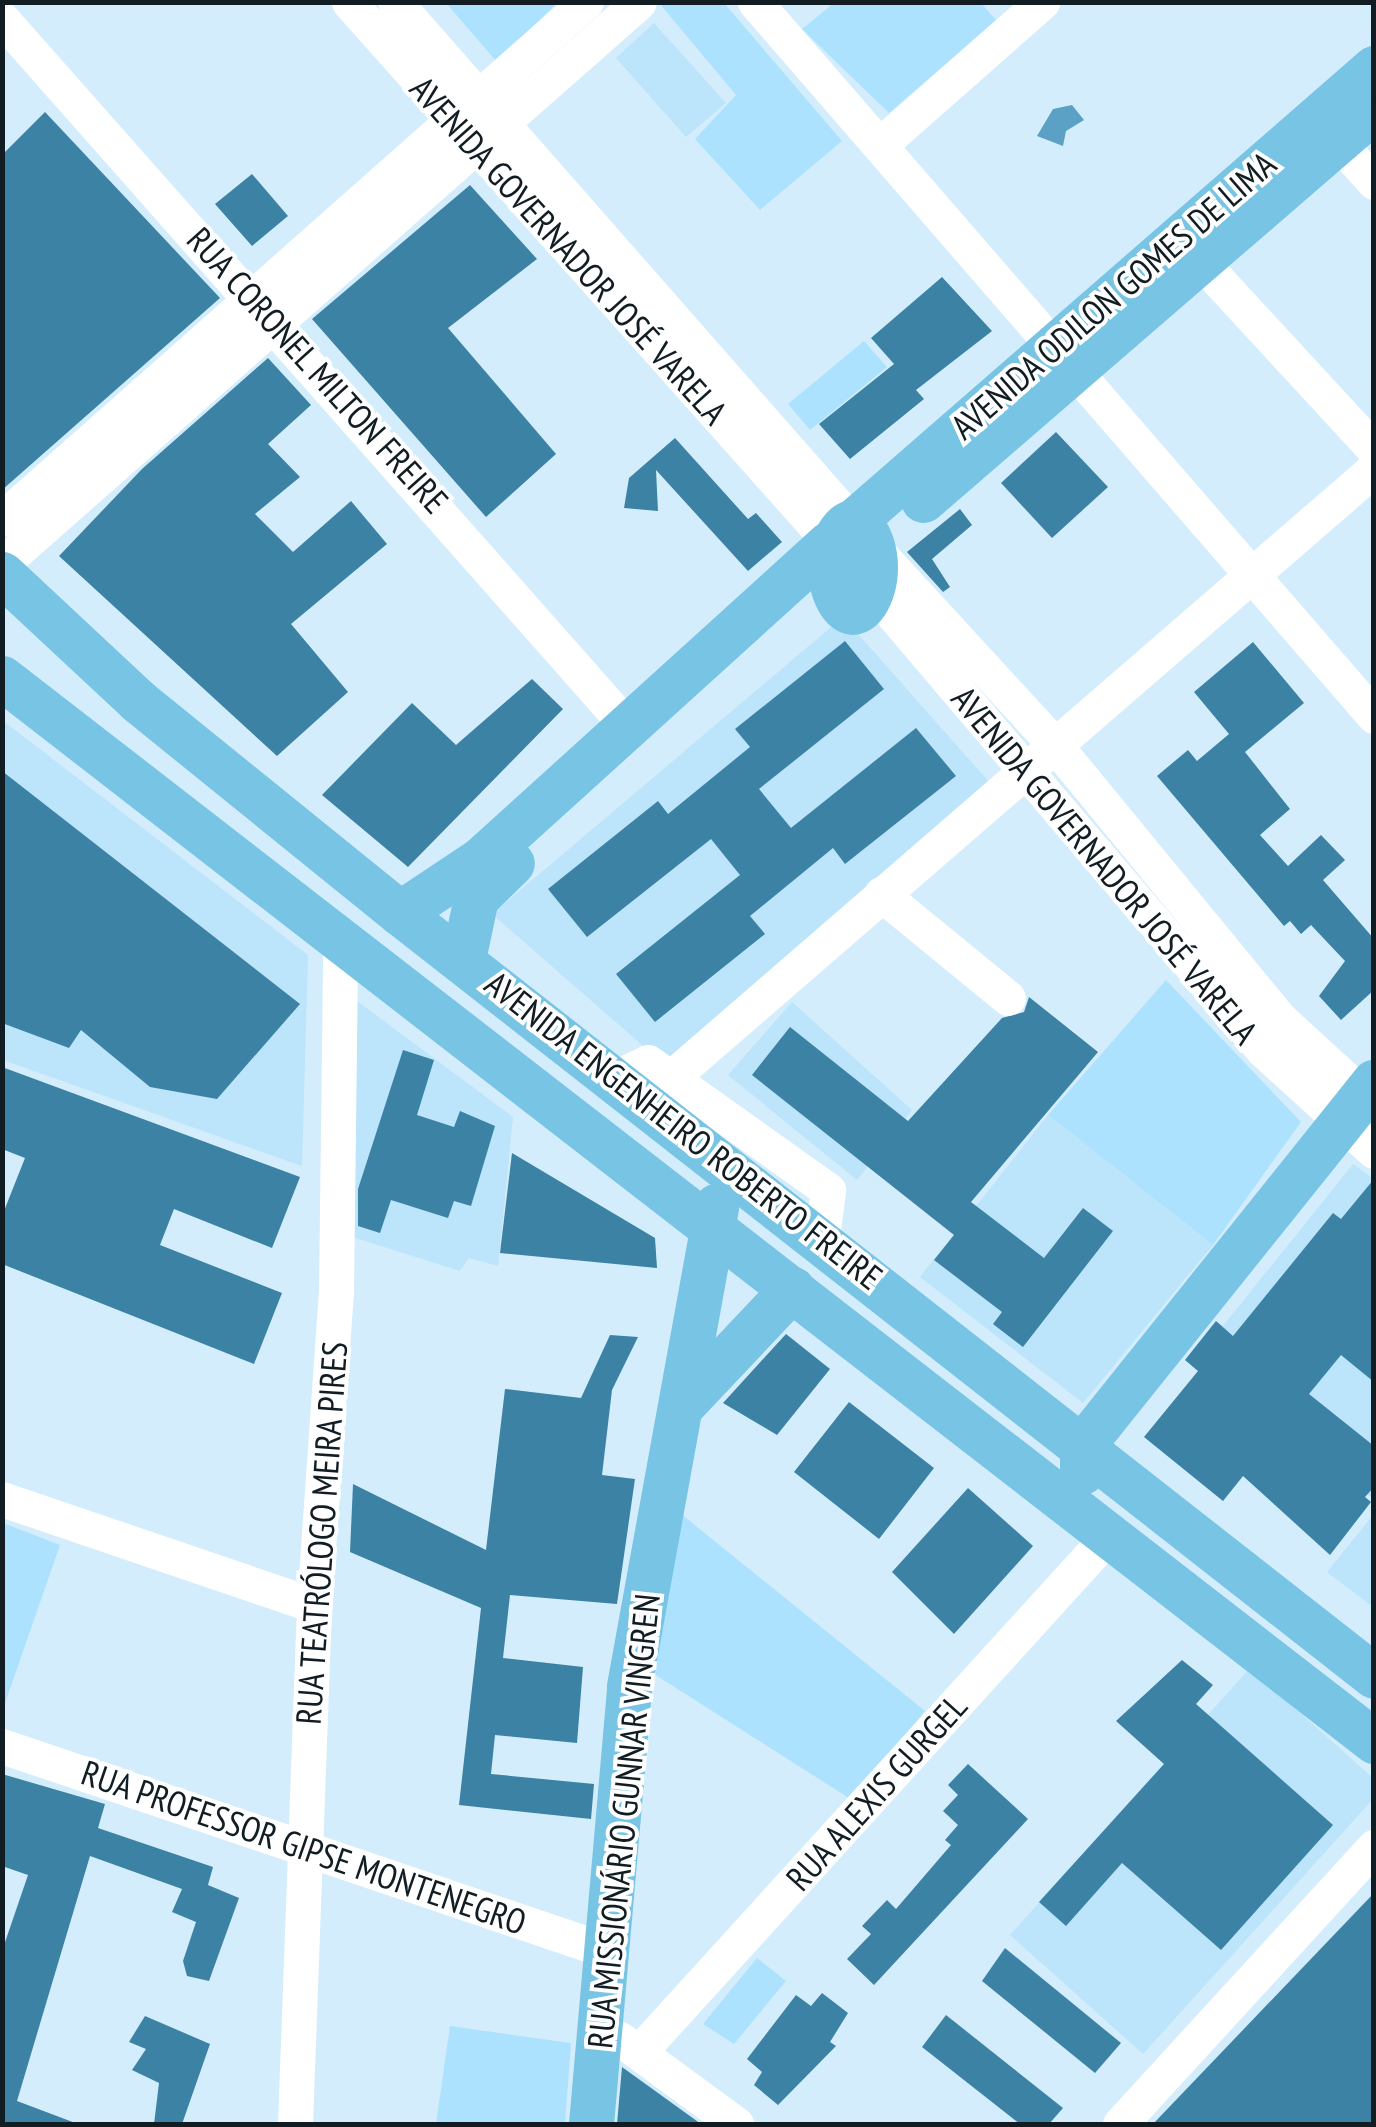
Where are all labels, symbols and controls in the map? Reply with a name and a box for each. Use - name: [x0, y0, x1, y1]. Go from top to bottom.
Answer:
- street label: AVENIDA GOVERNADOR JOSÉ VARELA: [401, 67, 737, 433]
- street label: AVENIDA ODILON GOMES DE LIMA: [942, 142, 1284, 448]
- street label: RUA CORONEL MILTON FREIRE: [178, 218, 458, 522]
- street label: AVENIDA GOVERNADOR JOSÉ VARELA: [943, 677, 1267, 1053]
- street label: AVENIDA ENGENHEIRO ROBERTO FREIRE: [477, 962, 891, 1298]
- street label: RUA TEATRÓLOGO MEIRA PIRES: [287, 1339, 355, 1727]
- street label: RUA MISSIONÁRIO GUNNAR VINGREN: [578, 1591, 668, 2051]
- street label: RUA ALEXIS GURGEL: [776, 1685, 976, 1899]
- street label: RUA PROFESSOR GIPSE MONTENEGRO: [76, 1751, 532, 1943]

